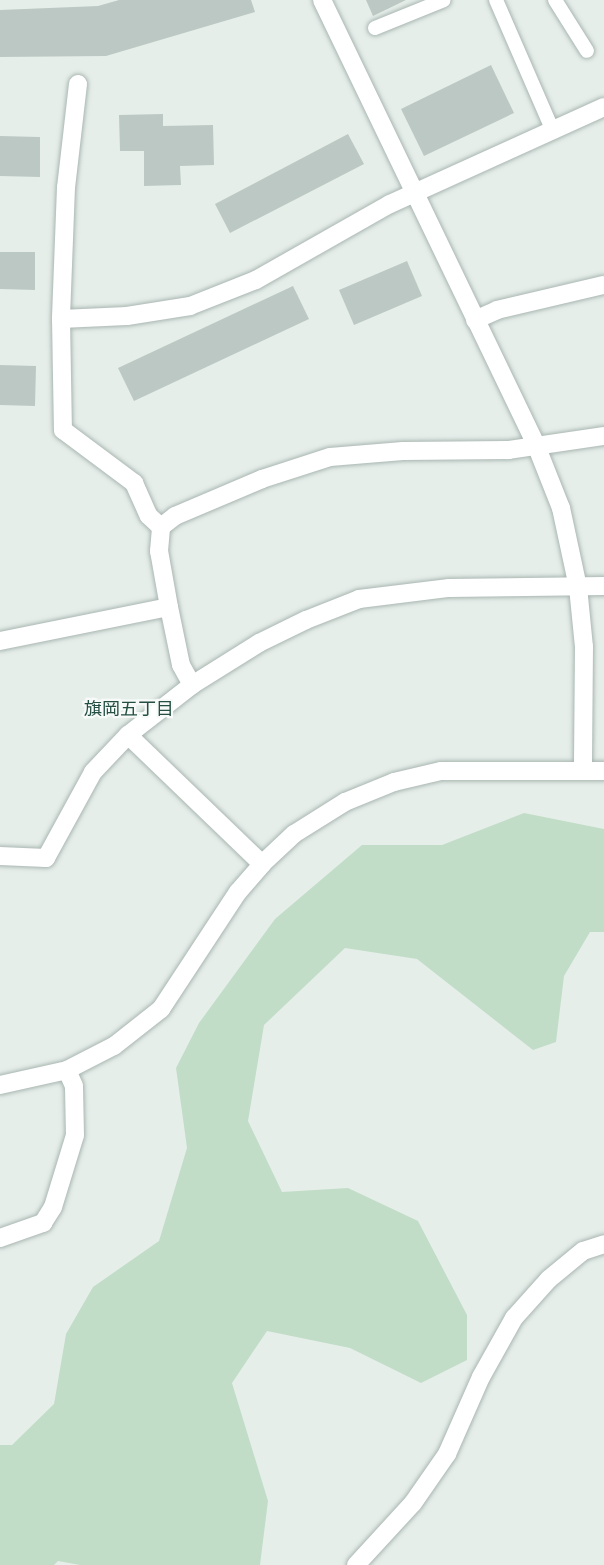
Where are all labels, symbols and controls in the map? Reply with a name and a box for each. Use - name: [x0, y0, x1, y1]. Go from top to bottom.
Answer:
- district label: 旗岡五丁目: [84, 698, 174, 720]

